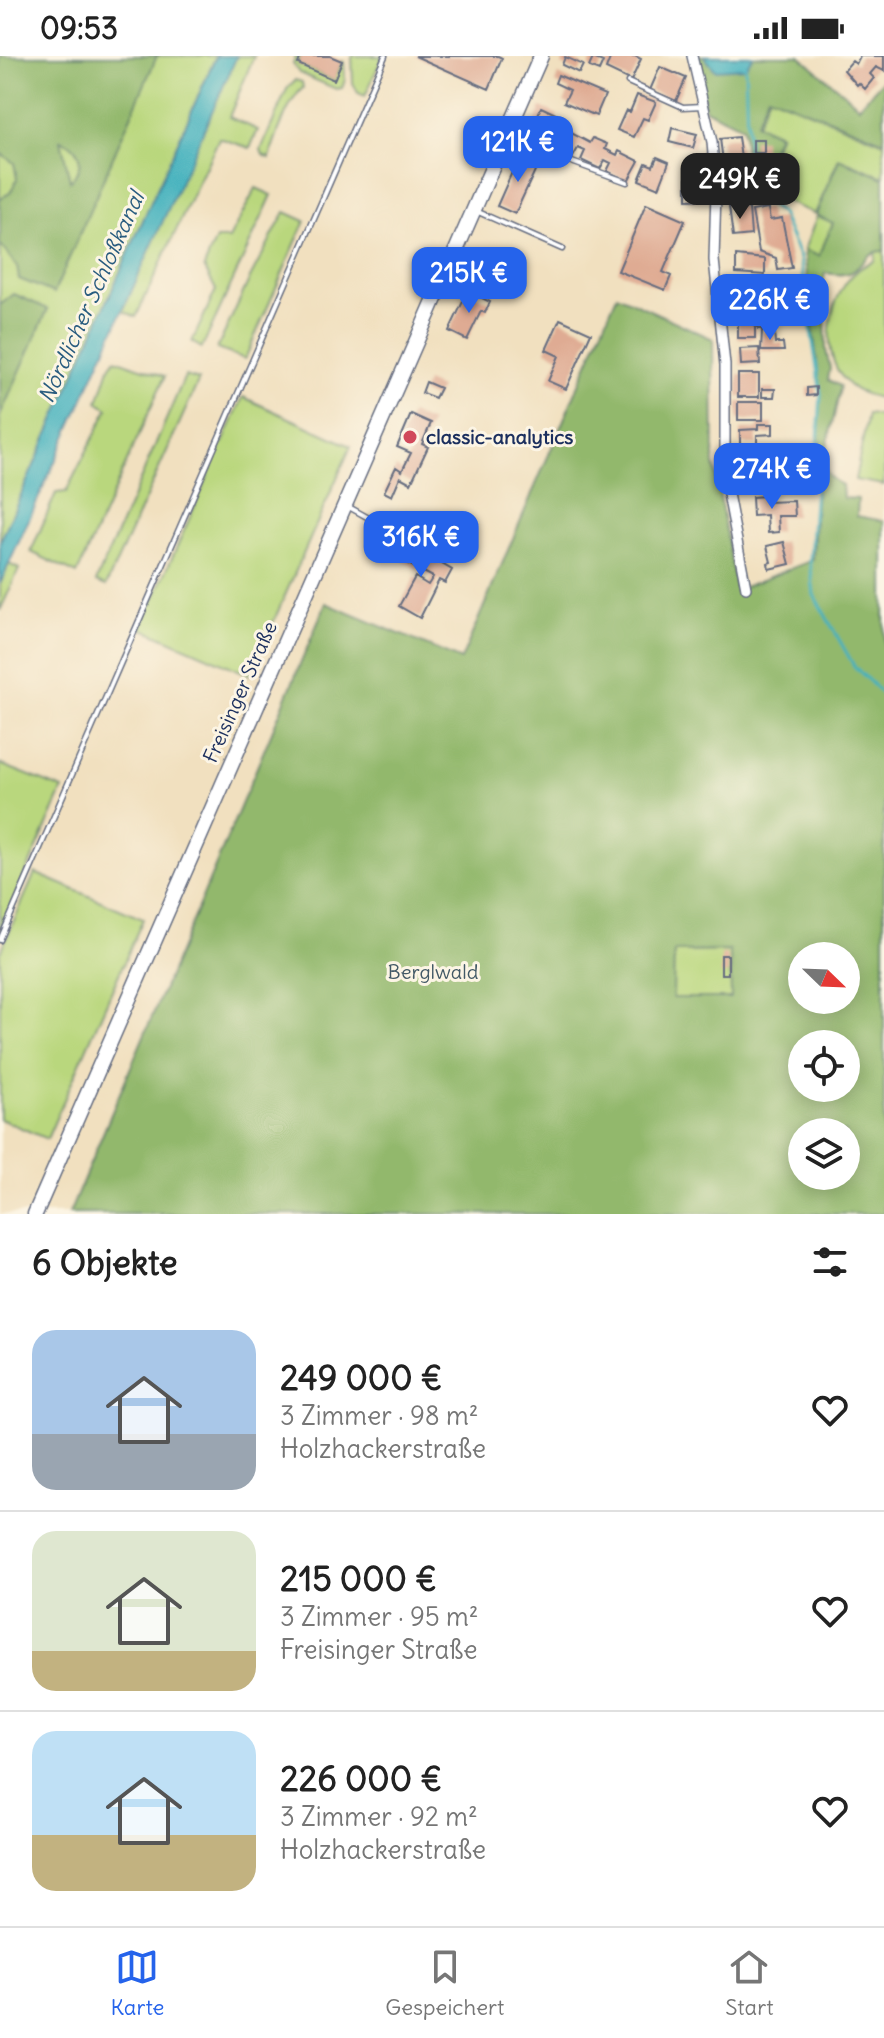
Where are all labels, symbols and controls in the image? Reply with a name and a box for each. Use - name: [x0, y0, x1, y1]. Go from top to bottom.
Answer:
- text: 09:53: [40, 9, 118, 47]
- pin: 121K €: [453, 116, 583, 184]
- text: 121K €: [481, 125, 555, 158]
- pin: 249K €: [675, 153, 805, 221]
- text: 249K €: [699, 162, 781, 195]
- water label: Nördlicher Schloßkanal: [32, 184, 151, 407]
- pin: 215K €: [404, 247, 534, 315]
- text: 215K €: [430, 256, 508, 289]
- pin: 226K €: [705, 274, 835, 342]
- text: 226K €: [729, 283, 811, 316]
- place label: classic-analytics: [426, 424, 573, 449]
- marker: classic-analytics: [401, 428, 419, 446]
- pin: 274K €: [707, 443, 837, 511]
- text: 274K €: [732, 452, 812, 485]
- pin: 316K €: [356, 511, 486, 579]
- text: 316K €: [382, 520, 460, 553]
- street label: Freisinger Straße: [197, 617, 282, 766]
- north arrow: [788, 942, 860, 1014]
- map controls: [788, 942, 860, 1190]
- park label: Berglwald: [388, 959, 479, 984]
- button: locate: [788, 1030, 860, 1102]
- button: layers: [788, 1118, 860, 1190]
- icon: filters: [808, 1240, 852, 1284]
- text: 6 Objekte: [32, 1241, 177, 1284]
- text: 249 000 €: [280, 1356, 442, 1399]
- icon: home: [96, 1362, 192, 1458]
- icon: heart: [808, 1388, 852, 1432]
- text: 3 Zimmer · 98 m²: [280, 1399, 479, 1432]
- text: Holzhackerstraße: [280, 1432, 486, 1465]
- text: 215 000 €: [280, 1557, 437, 1600]
- icon: home: [96, 1563, 192, 1659]
- icon: heart: [808, 1589, 852, 1633]
- text: 3 Zimmer · 95 m²: [280, 1600, 479, 1633]
- text: Freisinger Straße: [280, 1633, 477, 1666]
- text: 226 000 €: [280, 1757, 442, 1800]
- icon: home: [96, 1763, 192, 1859]
- icon: heart: [808, 1789, 852, 1833]
- text: 3 Zimmer · 92 m²: [280, 1800, 478, 1833]
- text: Holzhackerstraße: [280, 1833, 486, 1866]
- tab: Karte: [110, 1945, 164, 2021]
- tab: Gespeichert: [385, 1945, 505, 2021]
- tab: Start: [725, 1945, 774, 2021]

